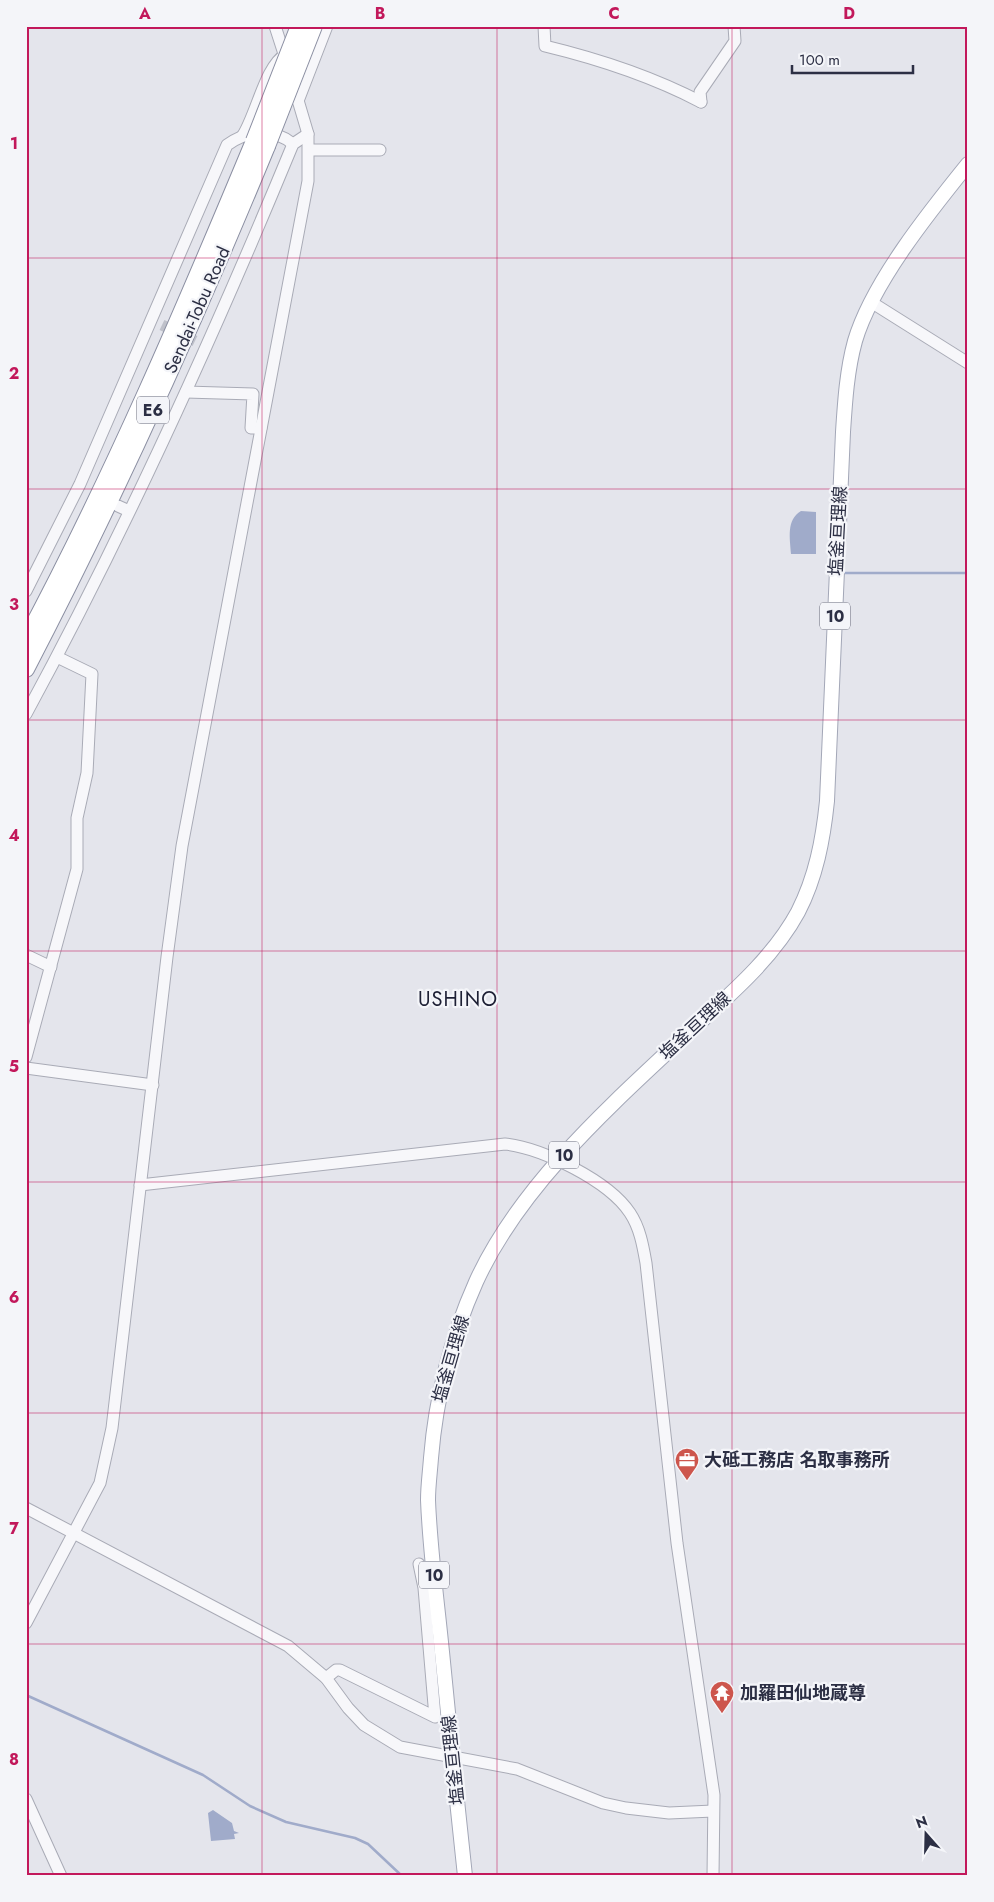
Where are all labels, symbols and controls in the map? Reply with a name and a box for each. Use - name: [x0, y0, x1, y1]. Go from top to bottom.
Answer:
- text: A: [138, 2, 151, 25]
- text: B: [375, 2, 385, 25]
- text: C: [608, 2, 620, 25]
- text: D: [843, 2, 855, 25]
- scale bar: [792, 42, 913, 74]
- text: 100 m: [799, 49, 840, 71]
- text: 1: [10, 132, 18, 155]
- street label: Sendai-Tobu Road: [157, 242, 237, 378]
- text: 2: [9, 362, 19, 385]
- road number: E6: [137, 396, 169, 424]
- street label: 塩釜亘理線: [823, 485, 853, 577]
- text: 3: [9, 593, 19, 616]
- road number: 10: [820, 602, 850, 630]
- text: 4: [8, 824, 20, 847]
- district label: USHINO: [418, 985, 498, 1014]
- street label: 塩釜亘理線: [653, 986, 737, 1066]
- text: 5: [9, 1055, 19, 1078]
- road number: 10: [549, 1142, 579, 1168]
- text: 6: [9, 1286, 19, 1309]
- street label: 塩釜亘理線: [426, 1312, 476, 1406]
- office icon: 大砥工務店 名取事務所: [674, 1447, 700, 1481]
- place label: 大砥工務店 名取事務所: [704, 1447, 889, 1473]
- text: 7: [9, 1517, 19, 1540]
- road number: 10: [419, 1562, 449, 1588]
- temple icon: 加羅田仙地蔵尊: [709, 1680, 735, 1714]
- place label: 加羅田仙地蔵尊: [740, 1680, 866, 1706]
- street label: 塩釜亘理線: [435, 1714, 471, 1806]
- text: 8: [9, 1748, 19, 1771]
- north arrow: [902, 1810, 952, 1860]
- text: N: [913, 1810, 930, 1833]

